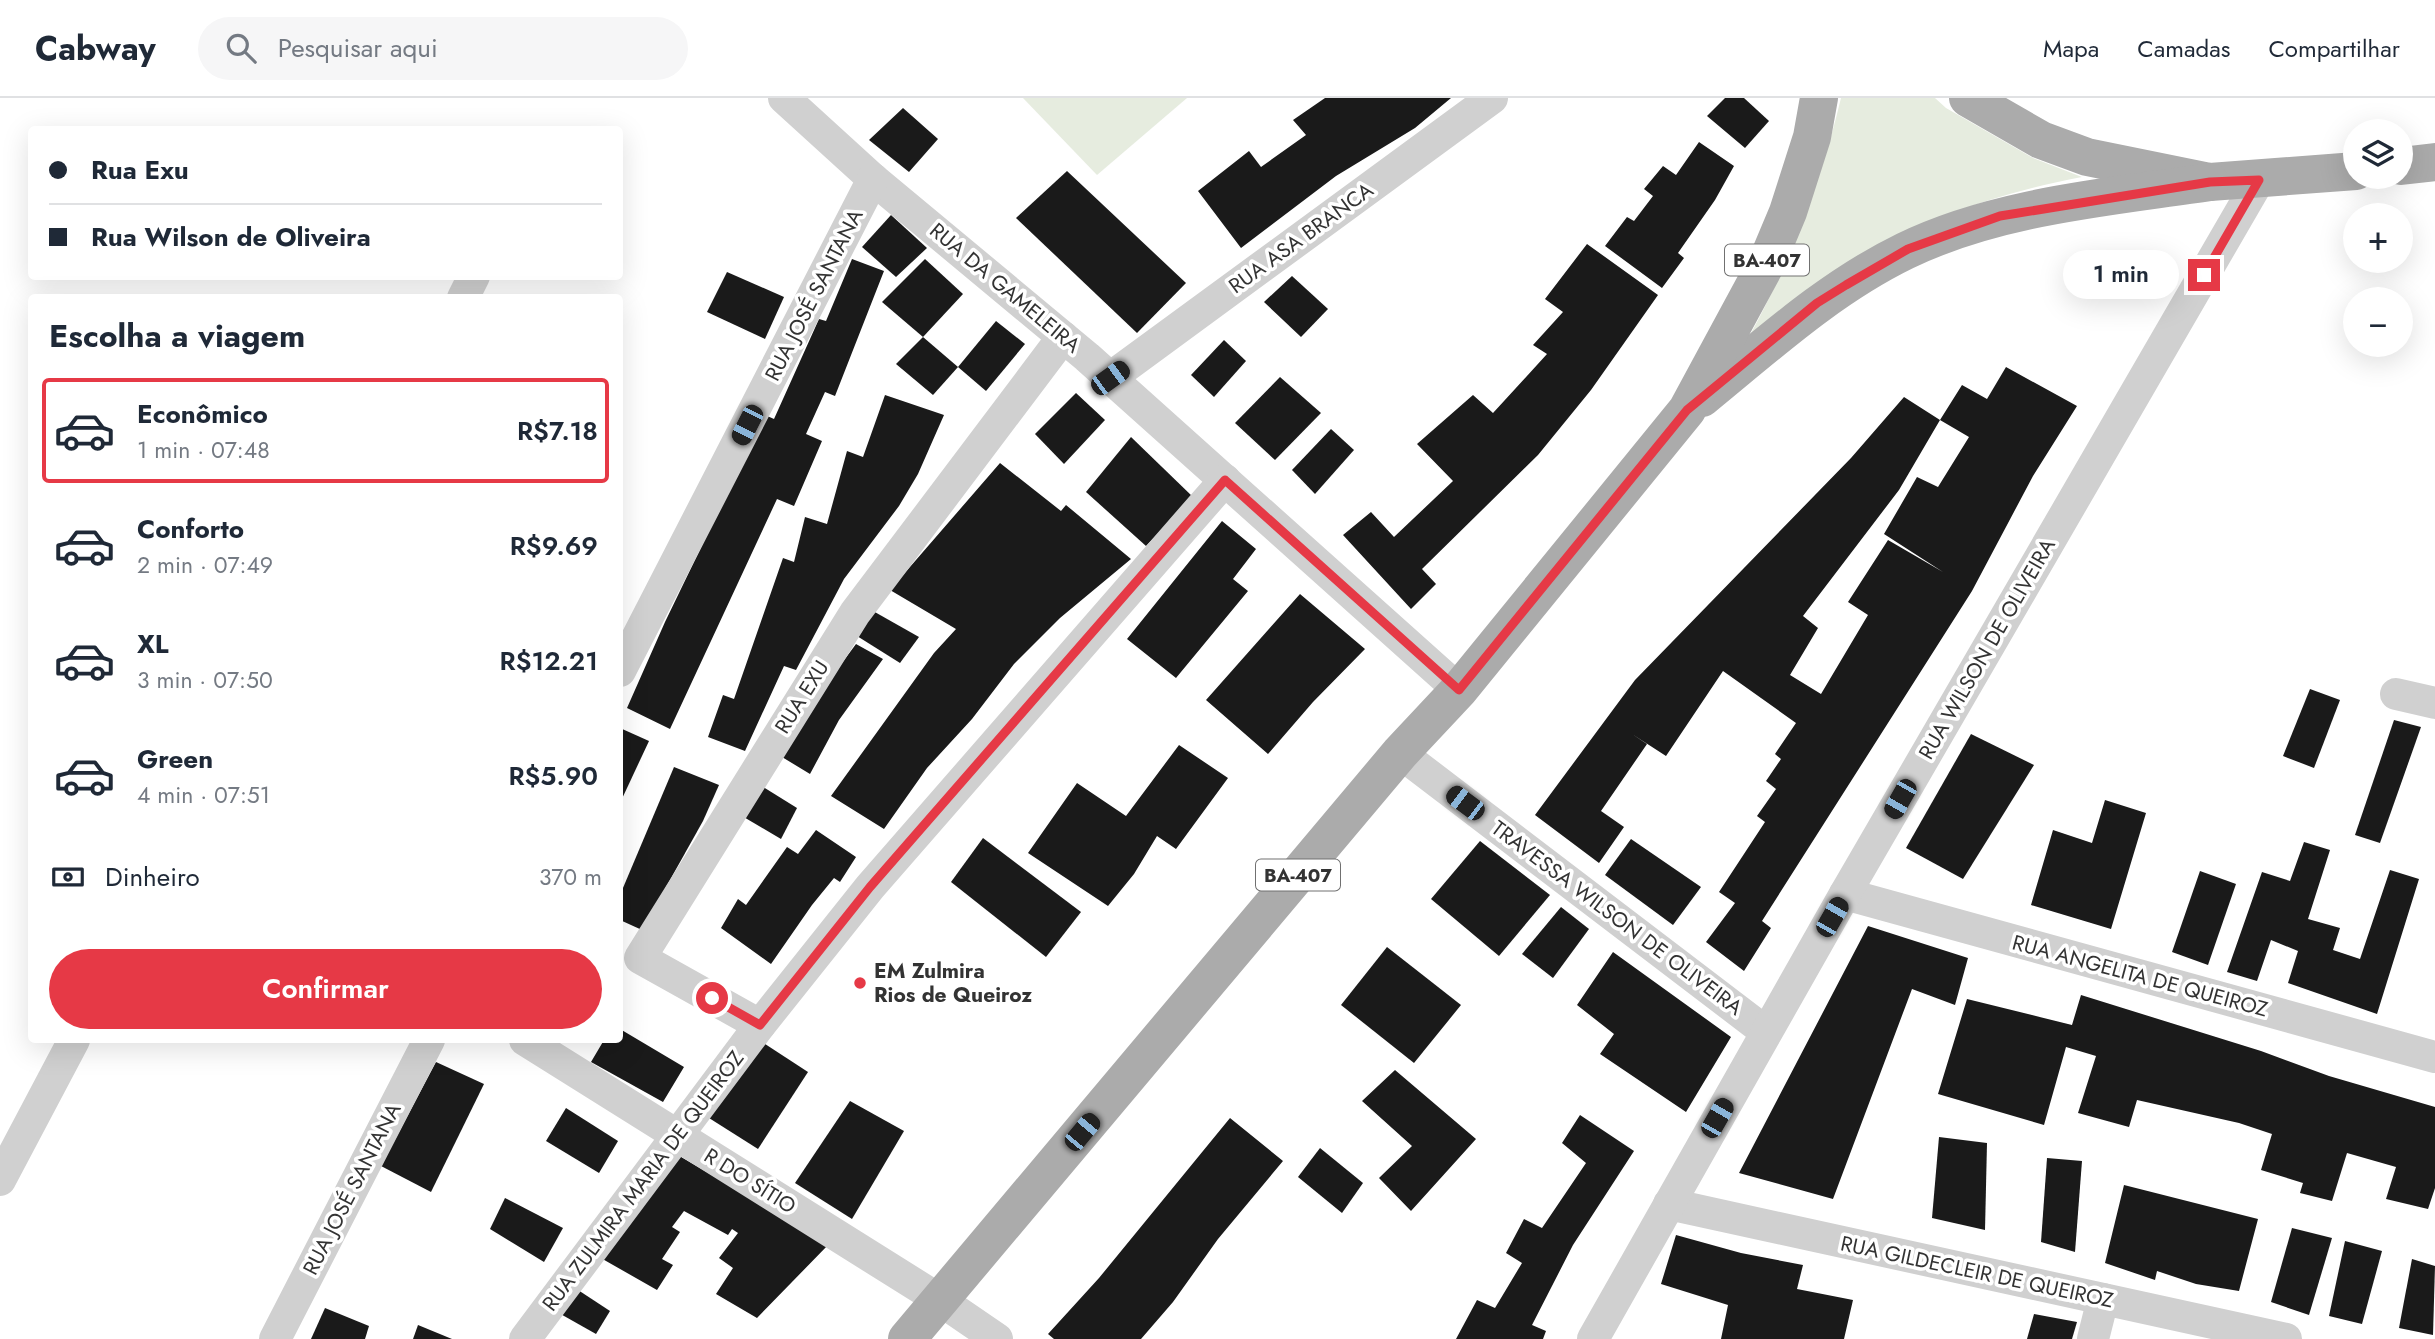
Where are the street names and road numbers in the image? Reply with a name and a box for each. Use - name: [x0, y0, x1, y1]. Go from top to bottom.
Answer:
- street label: RUA ASA BRANCA: [1223, 175, 1380, 301]
- street label: RUA JOSÉ SANTANA: [758, 204, 870, 386]
- street label: RUA DA GAMELEIRA: [923, 216, 1087, 360]
- road number: BA-407: [1725, 244, 1809, 276]
- street label: RUA WILSON DE OLIVEIRA: [1911, 533, 2063, 765]
- street label: RUA EXU: [768, 655, 836, 739]
- street label: TRAVESSA WILSON DE OLIVEIRA: [1485, 814, 1749, 1023]
- road number: BA-407: [1256, 860, 1340, 890]
- street label: RUA ANGELITA DE QUEIROZ: [2009, 927, 2272, 1025]
- street label: RUA ZULMIRA MARIA DE QUEIROZ: [535, 1044, 751, 1317]
- street label: RUA JOSÉ SANTANA: [296, 1098, 408, 1280]
- street label: R DO SÍTIO: [698, 1141, 802, 1221]
- street label: RUA GILDECLEIR DE QUEIROZ: [1838, 1228, 2117, 1316]

